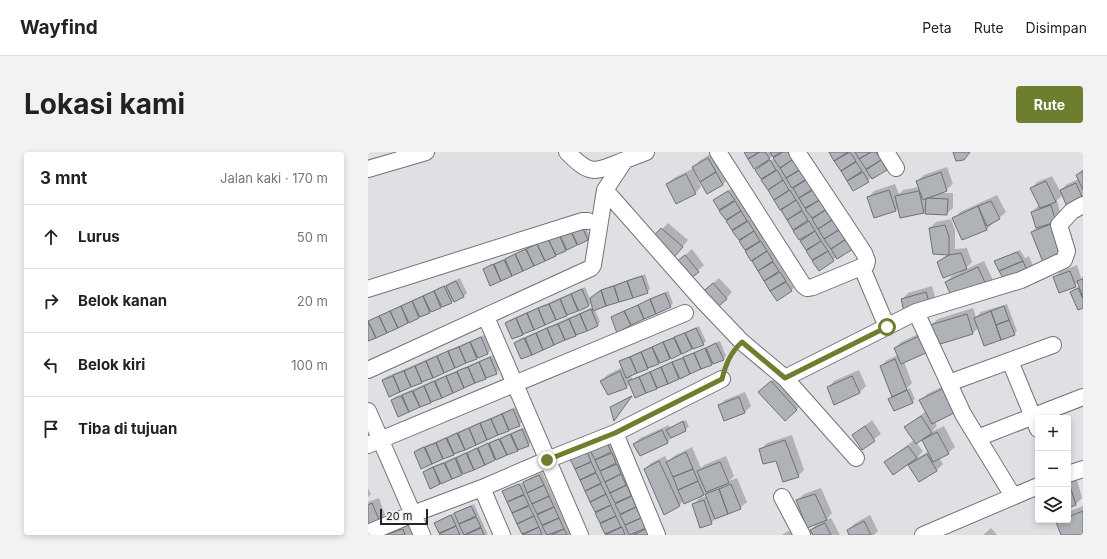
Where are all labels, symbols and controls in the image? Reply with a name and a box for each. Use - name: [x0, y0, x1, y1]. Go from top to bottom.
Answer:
- text: Wayfind: [20, 16, 98, 39]
- text: Peta: [922, 19, 952, 36]
- text: Rute: [974, 19, 1004, 36]
- text: Disimpan: [1026, 19, 1087, 36]
- button: Rute: [1016, 86, 1083, 123]
- text: Lokasi kami: [24, 87, 185, 121]
- text: 3 mnt: [40, 168, 87, 188]
- text: Jalan kaki · 170 m: [220, 170, 328, 186]
- icon: ahead: [40, 226, 62, 248]
- text: Lurus: [78, 227, 120, 246]
- text: 50 m: [297, 229, 328, 245]
- icon: right: [40, 290, 62, 312]
- text: Belok kanan: [78, 291, 167, 310]
- text: 20 m: [297, 293, 328, 309]
- route start: [878, 318, 896, 336]
- icon: left: [40, 354, 62, 376]
- text: Belok kiri: [78, 355, 145, 374]
- text: 100 m: [291, 357, 328, 373]
- map controls: [1035, 415, 1071, 523]
- button: +: [1035, 415, 1071, 451]
- icon: arrive: [40, 418, 62, 440]
- text: Tiba di tujuan: [78, 419, 177, 438]
- route end: [538, 451, 556, 469]
- button: −: [1035, 451, 1071, 487]
- button: layers: [1035, 487, 1071, 523]
- scale bar: [380, 507, 428, 526]
- text: 20 m: [386, 509, 412, 523]

